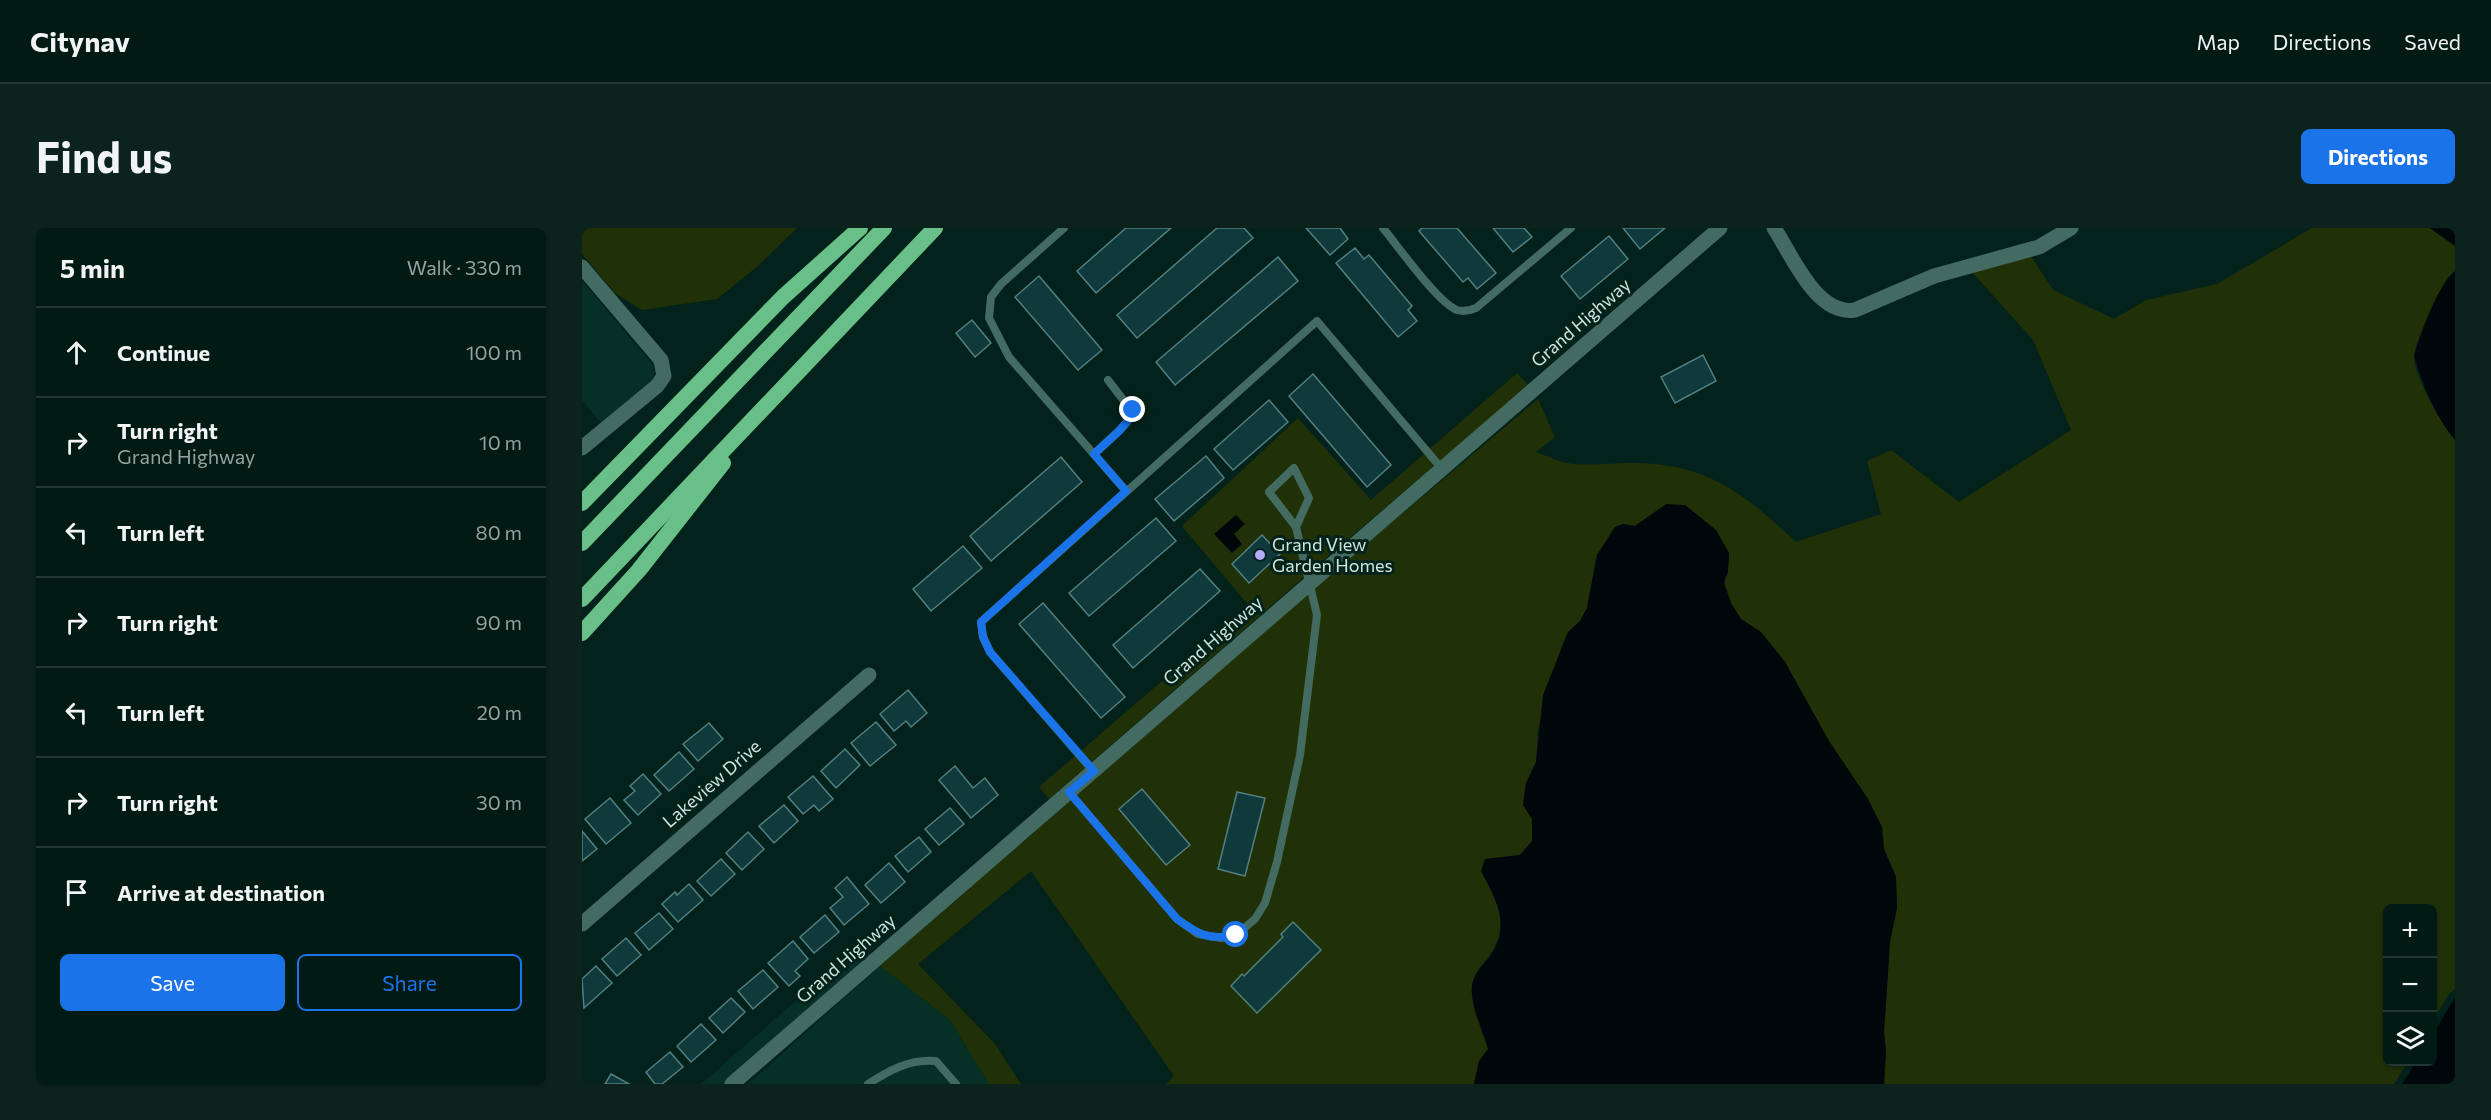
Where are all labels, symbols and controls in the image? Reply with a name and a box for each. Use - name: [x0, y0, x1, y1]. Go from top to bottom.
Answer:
- text: Citynav: [30, 24, 130, 58]
- text: Map: [2197, 29, 2240, 54]
- text: Directions: [2273, 29, 2371, 54]
- text: Saved: [2404, 29, 2461, 54]
- button: Directions: [2301, 129, 2455, 184]
- text: Find us: [36, 130, 172, 182]
- text: 5 min: [60, 252, 125, 283]
- text: Walk · 330 m: [407, 255, 522, 279]
- street label: Grand Highway: [1526, 273, 1635, 371]
- icon: ahead: [60, 336, 93, 369]
- text: Continue: [117, 339, 210, 366]
- text: 100 m: [466, 340, 522, 364]
- route end: [1119, 396, 1145, 422]
- text: Turn right: [117, 417, 218, 444]
- icon: right: [60, 426, 93, 459]
- text: 10 m: [479, 430, 522, 454]
- text: Grand Highway: [117, 444, 255, 468]
- icon: left: [60, 516, 93, 549]
- text: Turn left: [117, 519, 204, 546]
- text: 80 m: [476, 520, 522, 544]
- place label: Grand View Garden Homes: [1272, 533, 1393, 576]
- marker: Grand View Garden Homes: [1253, 548, 1267, 562]
- street label: Grand Highway: [1158, 591, 1267, 689]
- icon: right: [60, 606, 93, 639]
- text: Turn right: [117, 609, 218, 636]
- text: 90 m: [476, 610, 522, 634]
- icon: left: [60, 696, 93, 729]
- text: Turn left: [117, 699, 204, 726]
- text: 20 m: [477, 700, 522, 724]
- street label: Lakeview Drive: [658, 735, 765, 832]
- icon: right: [60, 786, 93, 819]
- text: Turn right: [117, 789, 218, 816]
- text: 30 m: [476, 790, 522, 814]
- icon: arrive: [60, 876, 93, 909]
- text: Arrive at destination: [117, 879, 325, 906]
- map controls: [2383, 904, 2437, 1066]
- button: +: [2383, 904, 2437, 958]
- street label: Grand Highway: [791, 909, 900, 1007]
- route start: [1222, 921, 1248, 947]
- button: Save: [60, 954, 285, 1011]
- button: Share: [297, 954, 522, 1011]
- button: −: [2383, 958, 2437, 1012]
- button: layers: [2383, 1012, 2437, 1066]

